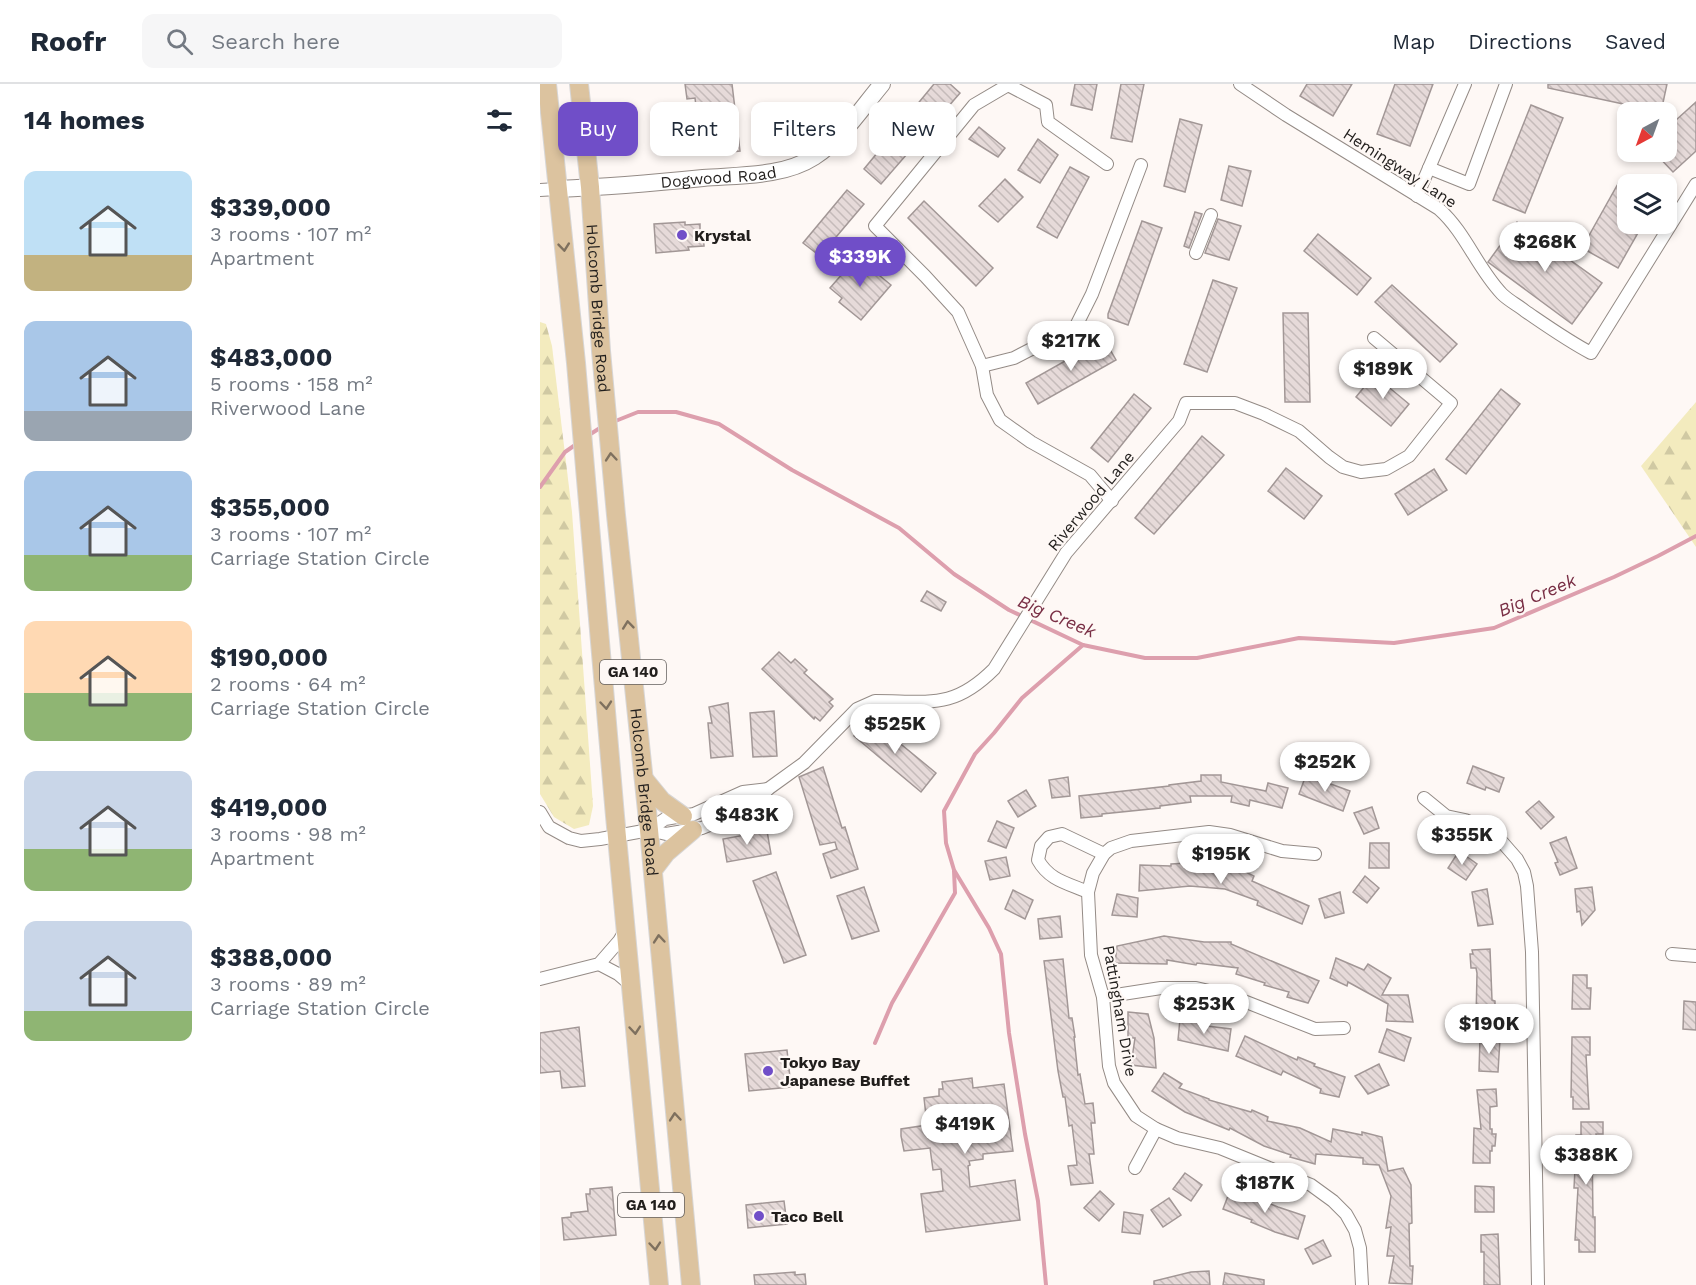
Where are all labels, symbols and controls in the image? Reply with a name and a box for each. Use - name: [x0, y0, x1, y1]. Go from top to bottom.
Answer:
- search box: [142, 14, 562, 68]
- text: Roofr: [30, 25, 106, 58]
- icon: search: [163, 25, 196, 58]
- text: Search here: [211, 29, 340, 54]
- text: Map: [1392, 29, 1435, 54]
- text: Directions: [1468, 29, 1572, 54]
- text: Saved: [1605, 29, 1666, 54]
- chip: Buy: [558, 102, 638, 156]
- chip: Rent: [650, 102, 739, 156]
- chip: Filters: [751, 102, 857, 156]
- chip: New: [869, 102, 956, 156]
- north arrow: [1617, 102, 1677, 162]
- map controls: [1617, 102, 1677, 234]
- icon: filters: [483, 104, 516, 137]
- text: 14 homes: [24, 105, 145, 135]
- street label: Hemingway Lane: [1340, 124, 1460, 212]
- street label: Dogwood Road: [660, 162, 778, 192]
- button: layers: [1617, 174, 1677, 234]
- text: $339,000: [210, 192, 331, 222]
- icon: home: [72, 195, 144, 267]
- text: 3 rooms · 107 m²: [210, 222, 371, 246]
- pin: $268K: [1503, 222, 1587, 273]
- street label: Holcomb Bridge Road: [583, 223, 614, 393]
- place label: Krystal: [694, 226, 752, 245]
- marker: Krystal: [675, 228, 689, 242]
- text: $268K: [1513, 229, 1577, 253]
- pin: $339K: [818, 237, 902, 288]
- one-way arrow: [557, 242, 570, 251]
- text: $339K: [829, 244, 891, 268]
- text: Apartment: [210, 246, 314, 270]
- pin: $217K: [1029, 321, 1113, 372]
- text: $217K: [1041, 328, 1101, 352]
- text: $483,000: [210, 342, 333, 372]
- icon: home: [72, 345, 144, 417]
- pin: $189K: [1341, 349, 1425, 400]
- text: $189K: [1353, 356, 1413, 380]
- text: 5 rooms · 158 m²: [210, 372, 373, 396]
- text: Riverwood Lane: [210, 396, 366, 420]
- street label: Riverwood Lane: [1044, 447, 1138, 555]
- one-way arrow: [605, 452, 618, 461]
- text: $355,000: [210, 492, 330, 522]
- icon: home: [72, 495, 144, 567]
- text: 3 rooms · 107 m²: [210, 522, 371, 546]
- text: Carriage Station Circle: [210, 546, 430, 570]
- water label: Big Creek: [1495, 569, 1580, 621]
- water label: Big Creek: [1015, 590, 1100, 642]
- one-way arrow: [622, 621, 635, 630]
- text: $190,000: [210, 642, 328, 672]
- icon: home: [72, 645, 144, 717]
- road number: GA 140: [600, 660, 666, 684]
- text: 2 rooms · 64 m²: [210, 672, 366, 696]
- text: Carriage Station Circle: [210, 696, 430, 720]
- one-way arrow: [599, 700, 612, 709]
- pin: $525K: [853, 704, 937, 755]
- street label: Holcomb Bridge Road: [627, 707, 663, 877]
- text: $525K: [864, 711, 926, 735]
- pin: $252K: [1283, 742, 1367, 793]
- text: $252K: [1294, 749, 1356, 773]
- text: $419,000: [210, 792, 327, 822]
- icon: home: [72, 795, 144, 867]
- pin: $483K: [705, 795, 789, 846]
- text: $483K: [715, 802, 779, 826]
- pin: $355K: [1420, 815, 1504, 866]
- text: 3 rooms · 98 m²: [210, 822, 366, 846]
- text: $355K: [1431, 822, 1493, 846]
- pin: $195K: [1179, 834, 1263, 885]
- text: $195K: [1191, 841, 1251, 865]
- text: Apartment: [210, 846, 314, 870]
- one-way arrow: [653, 934, 666, 944]
- text: $388,000: [210, 942, 332, 972]
- street label: Pattingham Drive: [1099, 944, 1141, 1078]
- icon: home: [72, 945, 144, 1017]
- text: 3 rooms · 89 m²: [210, 972, 366, 996]
- pin: $253K: [1162, 984, 1246, 1035]
- text: $253K: [1173, 991, 1235, 1015]
- text: Carriage Station Circle: [210, 996, 430, 1020]
- pin: $190K: [1447, 1004, 1531, 1055]
- text: $190K: [1459, 1011, 1519, 1035]
- one-way arrow: [628, 1025, 641, 1034]
- place label: Tokyo Bay Japanese Buffet: [780, 1053, 910, 1090]
- marker: Tokyo Bay Japanese Buffet: [761, 1064, 775, 1078]
- pin: $419K: [923, 1104, 1007, 1155]
- text: $419K: [935, 1111, 995, 1135]
- one-way arrow: [669, 1112, 682, 1122]
- pin: $388K: [1544, 1135, 1628, 1186]
- text: $388K: [1554, 1142, 1618, 1166]
- pin: $187K: [1223, 1163, 1307, 1214]
- text: $187K: [1235, 1170, 1295, 1194]
- road number: GA 140: [618, 1193, 684, 1217]
- place label: Taco Bell: [771, 1207, 844, 1226]
- marker: Taco Bell: [752, 1209, 766, 1223]
- one-way arrow: [648, 1241, 661, 1251]

